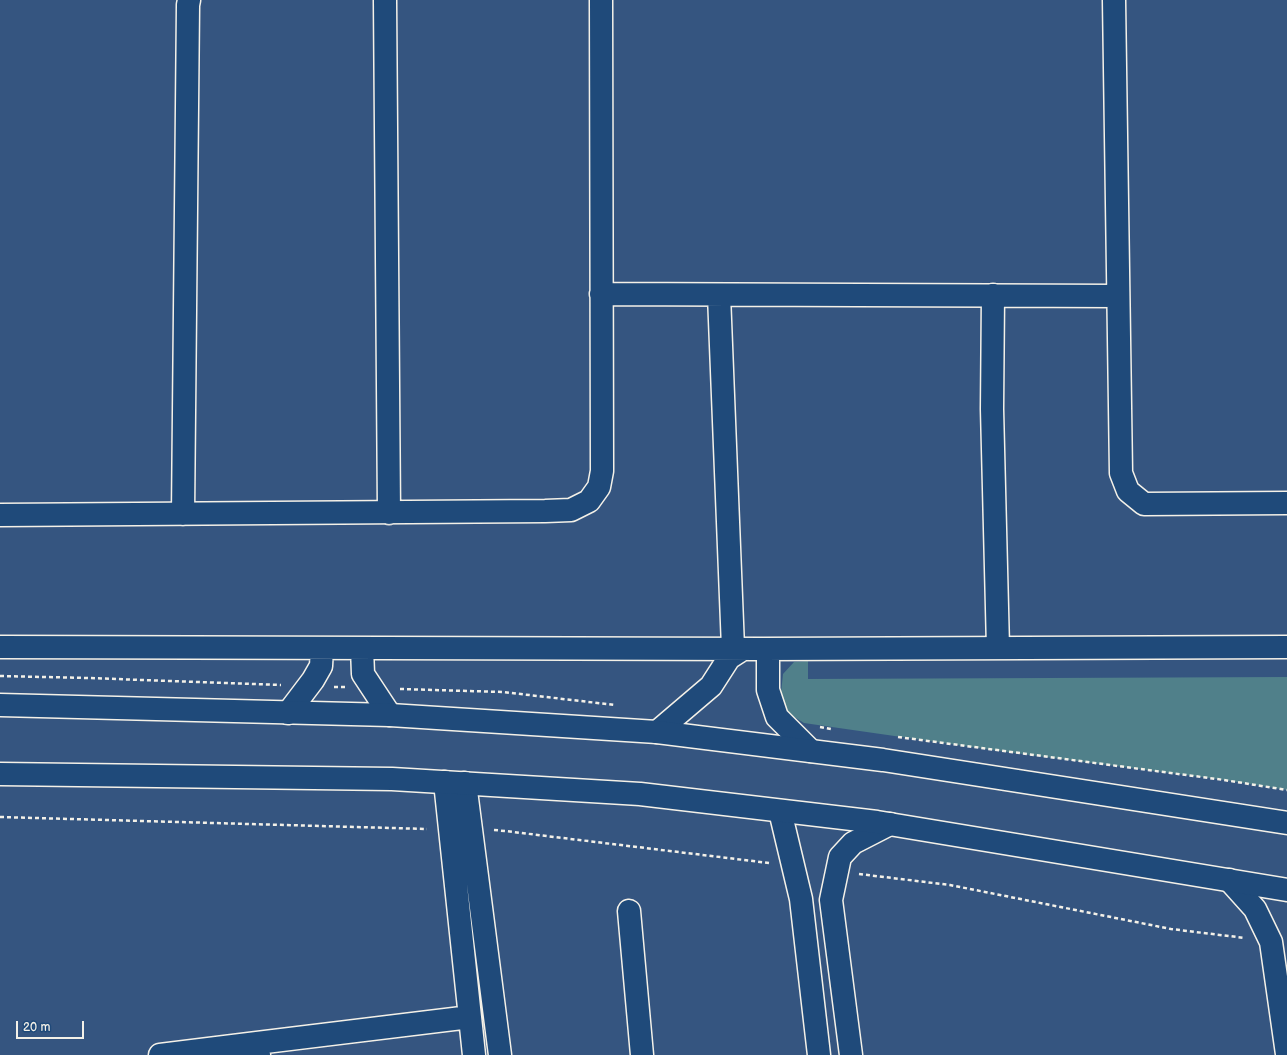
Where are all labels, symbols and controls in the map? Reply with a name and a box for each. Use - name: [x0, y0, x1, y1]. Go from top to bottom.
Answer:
- scale bar: [18, 1013, 86, 1039]
- text: 20 m: [23, 1020, 50, 1035]

